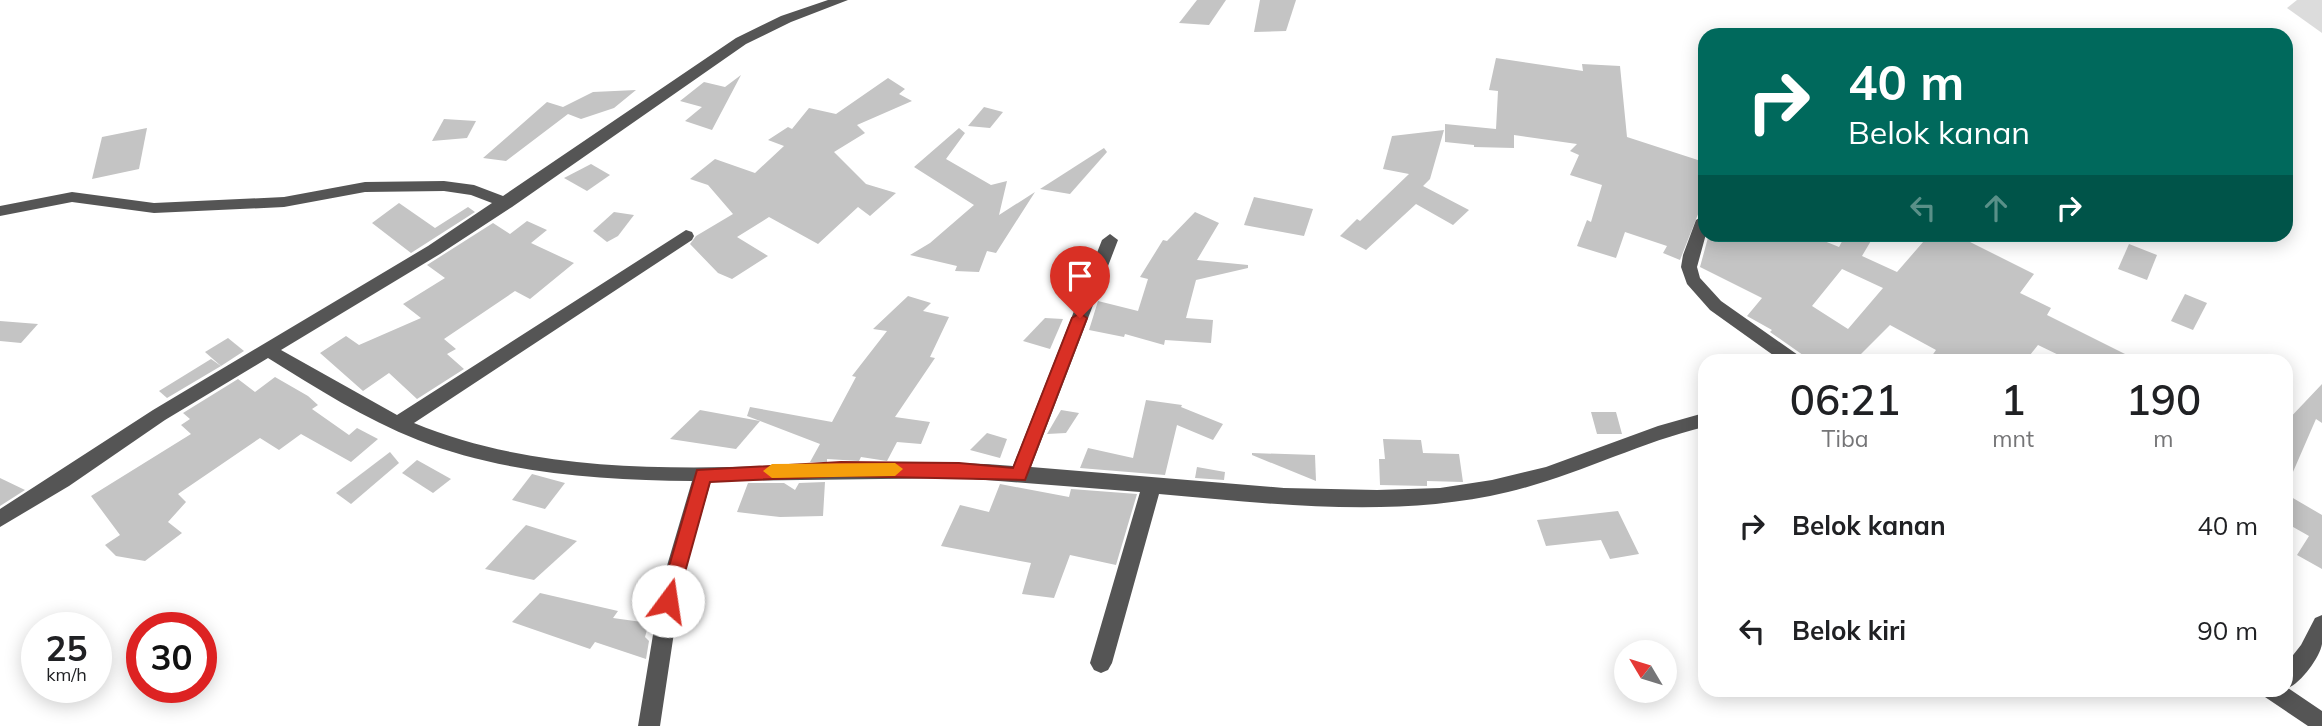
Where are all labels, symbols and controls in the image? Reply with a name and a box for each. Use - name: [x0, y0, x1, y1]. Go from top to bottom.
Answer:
- text: 40 m: [1848, 51, 1964, 112]
- icon: right: [1733, 56, 1824, 147]
- text: Belok kanan: [1848, 112, 2030, 152]
- icon: left: [1904, 189, 1942, 227]
- icon: ahead: [1977, 189, 2015, 227]
- icon: right: [2050, 189, 2088, 227]
- pin: [1050, 246, 1110, 318]
- icon: arrive: [1061, 257, 1099, 295]
- text: 06:21: [1790, 373, 1900, 426]
- text: 1: [2000, 373, 2026, 426]
- text: 190: [2126, 373, 2201, 426]
- text: Tiba: [1822, 424, 1869, 453]
- text: mnt: [1992, 424, 2034, 453]
- text: m: [2153, 424, 2174, 453]
- icon: right: [1733, 507, 1771, 545]
- text: Belok kanan: [1792, 509, 1946, 542]
- text: 40 m: [2197, 509, 2258, 542]
- position arrow: [631, 564, 705, 638]
- speed limit sign: 30: [126, 612, 217, 703]
- icon: left: [1733, 612, 1771, 650]
- text: Belok kiri: [1792, 614, 1906, 647]
- text: 90 m: [2197, 614, 2258, 647]
- text: 25: [45, 626, 88, 670]
- north arrow: [1614, 640, 1676, 704]
- map controls: [1614, 640, 1677, 703]
- text: km/h: [46, 663, 87, 686]

